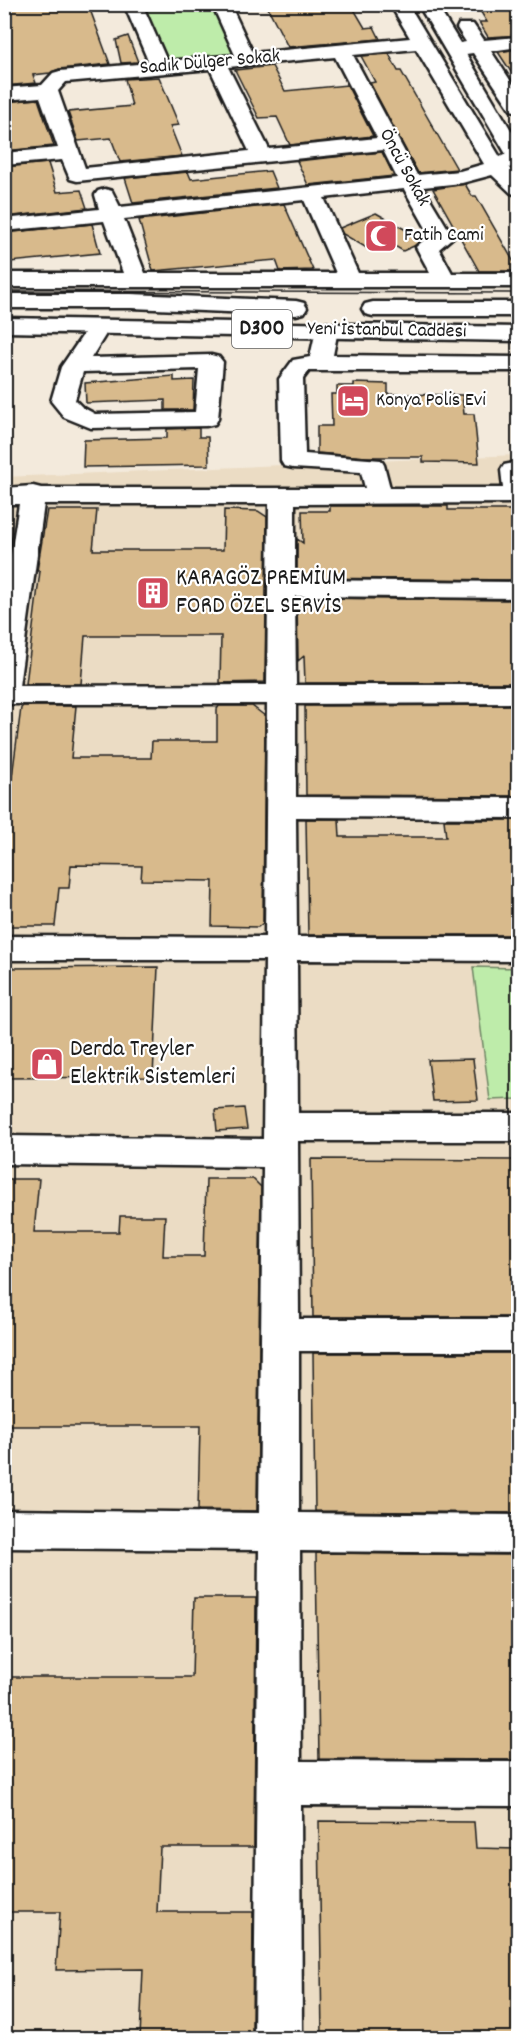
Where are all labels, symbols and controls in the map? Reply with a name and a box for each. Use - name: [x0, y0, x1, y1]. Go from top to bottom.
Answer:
- street label: Sadık Dülger Sokak: [139, 43, 281, 83]
- street label: Öncü Sokak: [371, 124, 437, 212]
- mosque icon: Fatih Cami: [363, 218, 399, 254]
- place label: Fatih Cami: [404, 222, 484, 250]
- road number: D300: [232, 310, 292, 348]
- street label: Yeni İstanbul Caddesi: [307, 316, 467, 346]
- hotel icon: Konya Polis Evi: [335, 383, 371, 419]
- place label: Konya Polis Evi: [376, 387, 486, 415]
- place label: KARAGÖZ PREMİUM FORD ÖZEL SERVİS: [176, 562, 346, 624]
- building icon: KARAGÖZ PREMİUM FORD ÖZEL SERVİS: [135, 575, 171, 611]
- place label: Derda Treyler Elektrik Sistemleri: [70, 1033, 235, 1095]
- shop icon: Derda Treyler Elektrik Sistemleri: [29, 1046, 65, 1082]

